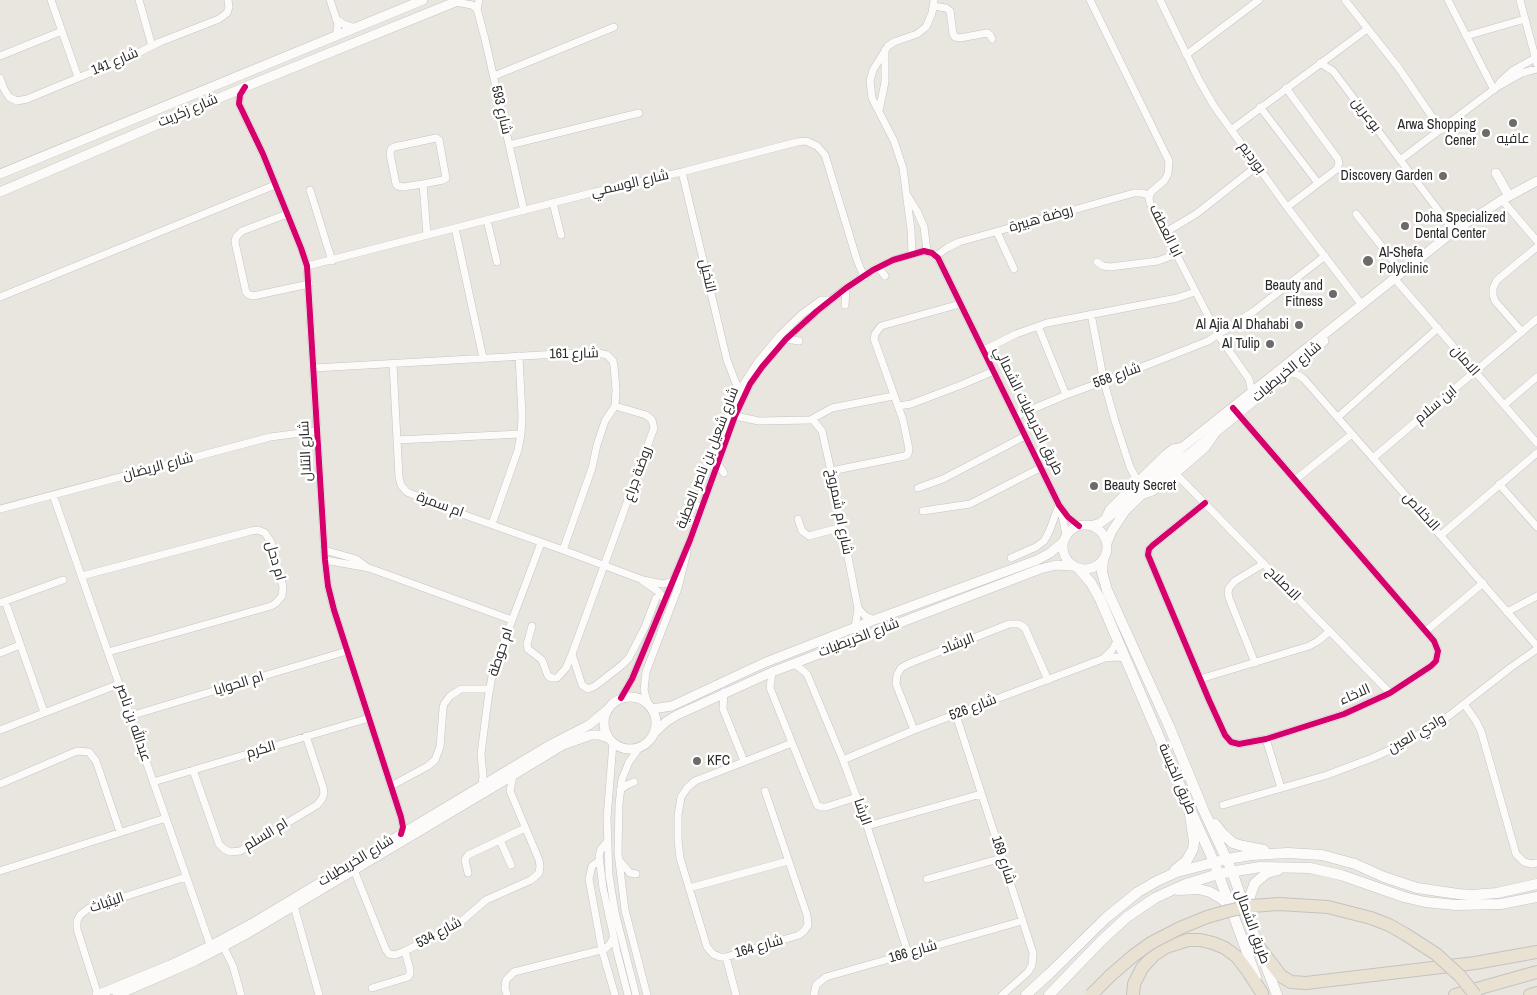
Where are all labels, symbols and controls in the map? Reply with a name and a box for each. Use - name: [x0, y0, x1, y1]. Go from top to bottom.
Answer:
- street label: شارع 141: [89, 45, 141, 79]
- street label: شارع 593: [487, 84, 515, 136]
- street label: شارع زكريت: [156, 91, 220, 131]
- street label: بوعرين: [1348, 94, 1384, 136]
- place label: Arwa Shopping Cener: [1398, 117, 1476, 150]
- marker: عافيه: [1507, 117, 1519, 129]
- marker: Arwa Shopping Cener: [1480, 127, 1492, 139]
- place label: عافيه: [1496, 131, 1530, 147]
- street label: بورديم: [1235, 139, 1269, 177]
- street label: شارع الوسمي: [589, 167, 671, 201]
- place label: Discovery Garden: [1340, 168, 1433, 184]
- marker: Discovery Garden: [1437, 170, 1449, 182]
- street label: روضة هبيرة: [1007, 202, 1075, 236]
- street label: ابا العطف: [1145, 202, 1185, 260]
- place label: Doha Specialized Dental Center: [1415, 210, 1506, 242]
- marker: Doha Specialized Dental Center: [1399, 220, 1411, 232]
- place label: Al-Shefa Polyclinic: [1379, 245, 1428, 278]
- marker: Al-Shefa Polyclinic: [1361, 254, 1375, 268]
- street label: النخيل: [695, 258, 719, 294]
- place label: Beauty and Fitness: [1265, 278, 1323, 310]
- marker: Beauty and Fitness: [1327, 288, 1339, 300]
- place label: Al Ajia Al Dhahabi: [1196, 317, 1289, 333]
- marker: Al Ajia Al Dhahabi: [1293, 319, 1305, 331]
- place label: Al Tulip: [1222, 336, 1260, 352]
- street label: شارع الخريطيات: [1249, 338, 1325, 406]
- marker: Al Tulip: [1264, 338, 1276, 350]
- street label: الامان: [1447, 342, 1483, 380]
- street label: طريق الخريطيات الشمالي: [990, 344, 1066, 478]
- street label: شارع 161: [549, 345, 599, 363]
- street label: شارع 558: [1091, 360, 1143, 392]
- street label: ابن سلام: [1411, 382, 1461, 428]
- street label: شارع شعيل بن ناصر العطية: [673, 385, 743, 531]
- street label: شارع التلال: [296, 420, 316, 482]
- street label: روضة جراع: [620, 444, 656, 504]
- street label: شارع الريضان: [121, 450, 195, 484]
- street label: شارع ام شمروخ: [822, 468, 856, 556]
- place label: Beauty Secret: [1104, 478, 1176, 494]
- marker: Beauty Secret: [1088, 480, 1100, 492]
- street label: ام سمرة: [414, 489, 466, 521]
- street label: الاخلاص: [1399, 489, 1443, 535]
- street label: ام دحل: [261, 539, 289, 583]
- street label: الاصلاح: [1262, 563, 1304, 605]
- street label: شارع الخريطيات: [816, 615, 902, 661]
- street label: ام حوطة: [485, 626, 517, 678]
- street label: الرشاد: [939, 630, 977, 658]
- street label: ام الحوايا: [212, 668, 266, 700]
- street label: الاخاء: [1337, 681, 1373, 709]
- street label: عبدالله بن ناصر: [112, 682, 154, 764]
- street label: شارع 526: [947, 691, 999, 725]
- street label: وادي العين: [1385, 711, 1449, 757]
- street label: الكرم: [244, 738, 278, 762]
- street label: طريق الخيسة: [1155, 741, 1199, 817]
- place label: KFC: [707, 753, 730, 769]
- marker: KFC: [691, 755, 703, 767]
- street label: الرشا: [850, 796, 874, 828]
- street label: ام السلم: [241, 815, 291, 855]
- street label: شارع الخريطيات: [315, 832, 397, 890]
- street label: شارع 169: [987, 834, 1019, 886]
- street label: طريق الشمال: [1231, 888, 1273, 966]
- street label: اليثياث: [88, 889, 126, 917]
- street label: شارع 534: [413, 914, 465, 952]
- street label: شارع 164: [733, 932, 785, 962]
- street label: شارع 166: [887, 937, 939, 967]

